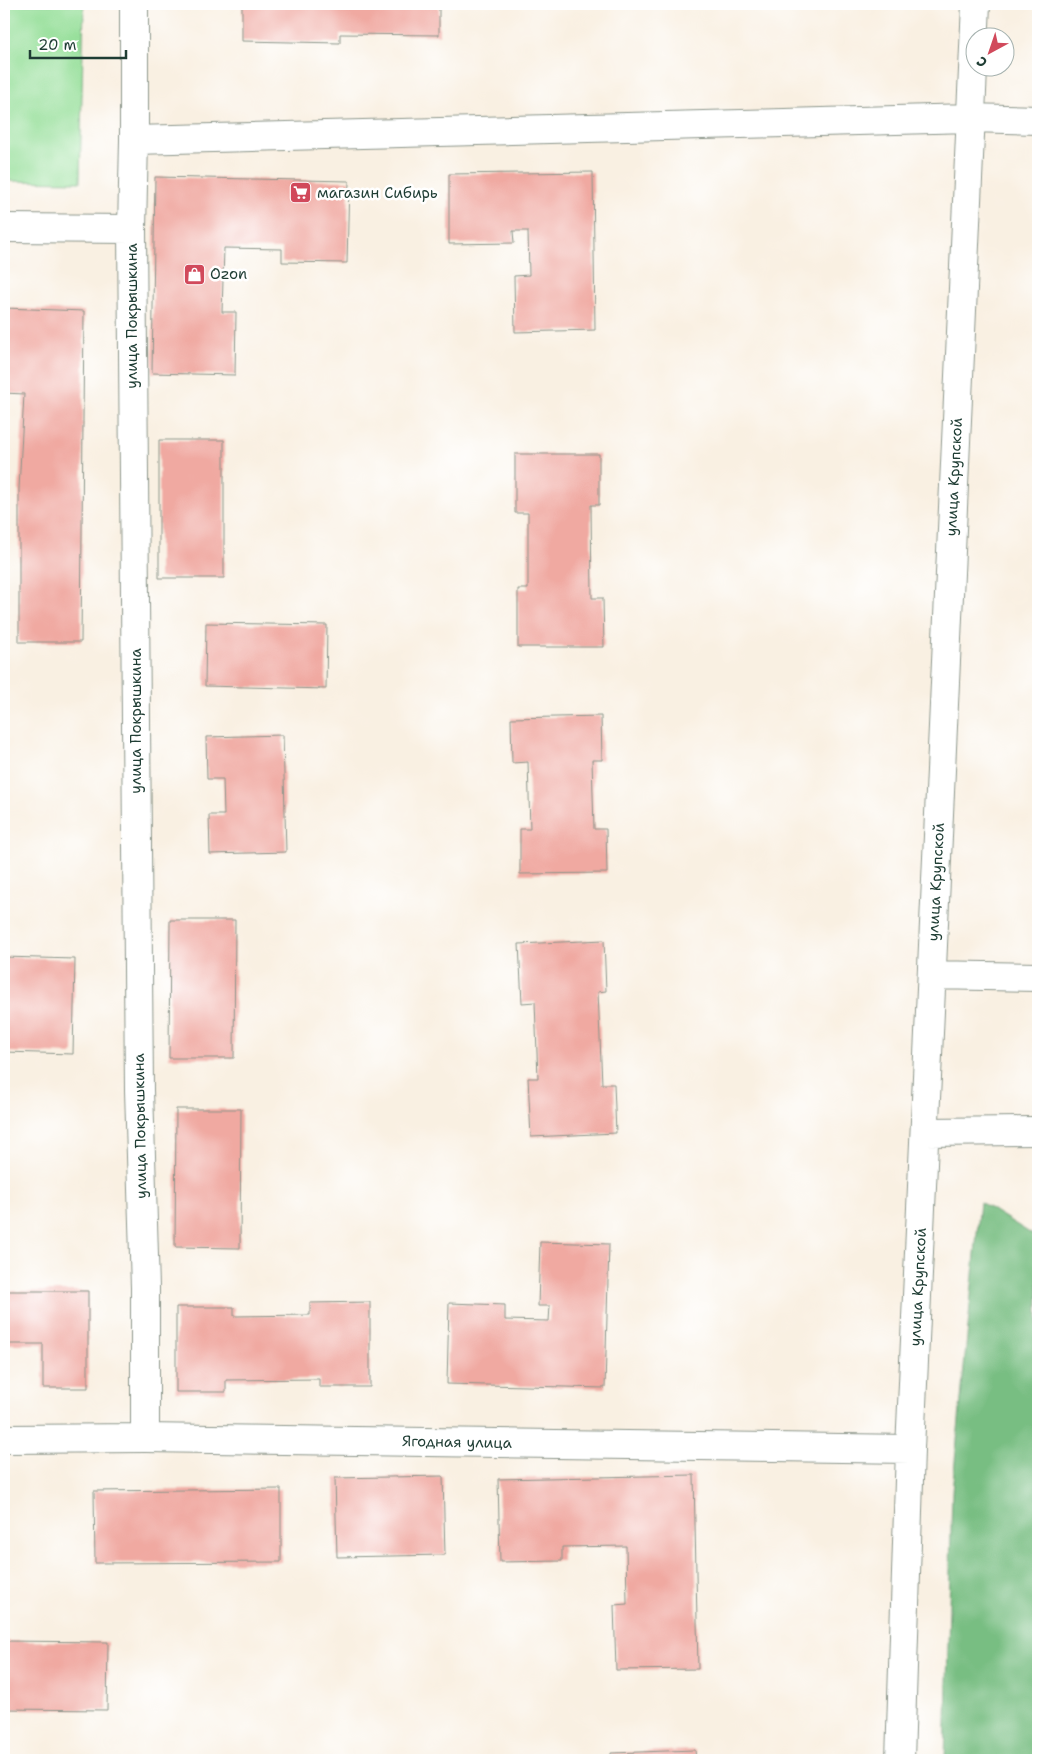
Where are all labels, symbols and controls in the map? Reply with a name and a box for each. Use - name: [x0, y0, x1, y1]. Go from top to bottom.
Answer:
- scale bar: [30, 28, 126, 60]
- north arrow: [964, 28, 1014, 78]
- text: 20 m: [38, 35, 77, 55]
- text: С: [973, 52, 991, 72]
- supermarket icon: магазин Сибирь: [289, 181, 313, 205]
- place label: магазин Сибирь: [317, 183, 438, 203]
- street label: улица Покрышкина: [122, 243, 142, 389]
- shop icon: Ozon: [182, 262, 206, 286]
- place label: Ozon: [210, 264, 247, 284]
- street label: улица Крупской: [941, 417, 967, 537]
- street label: улица Покрышкина: [126, 648, 146, 794]
- street label: улица Крупской: [923, 822, 949, 942]
- street label: улица Покрышкина: [129, 1052, 151, 1199]
- street label: улица Крупской: [905, 1227, 931, 1347]
- street label: Ягодная улица: [402, 1431, 513, 1453]

